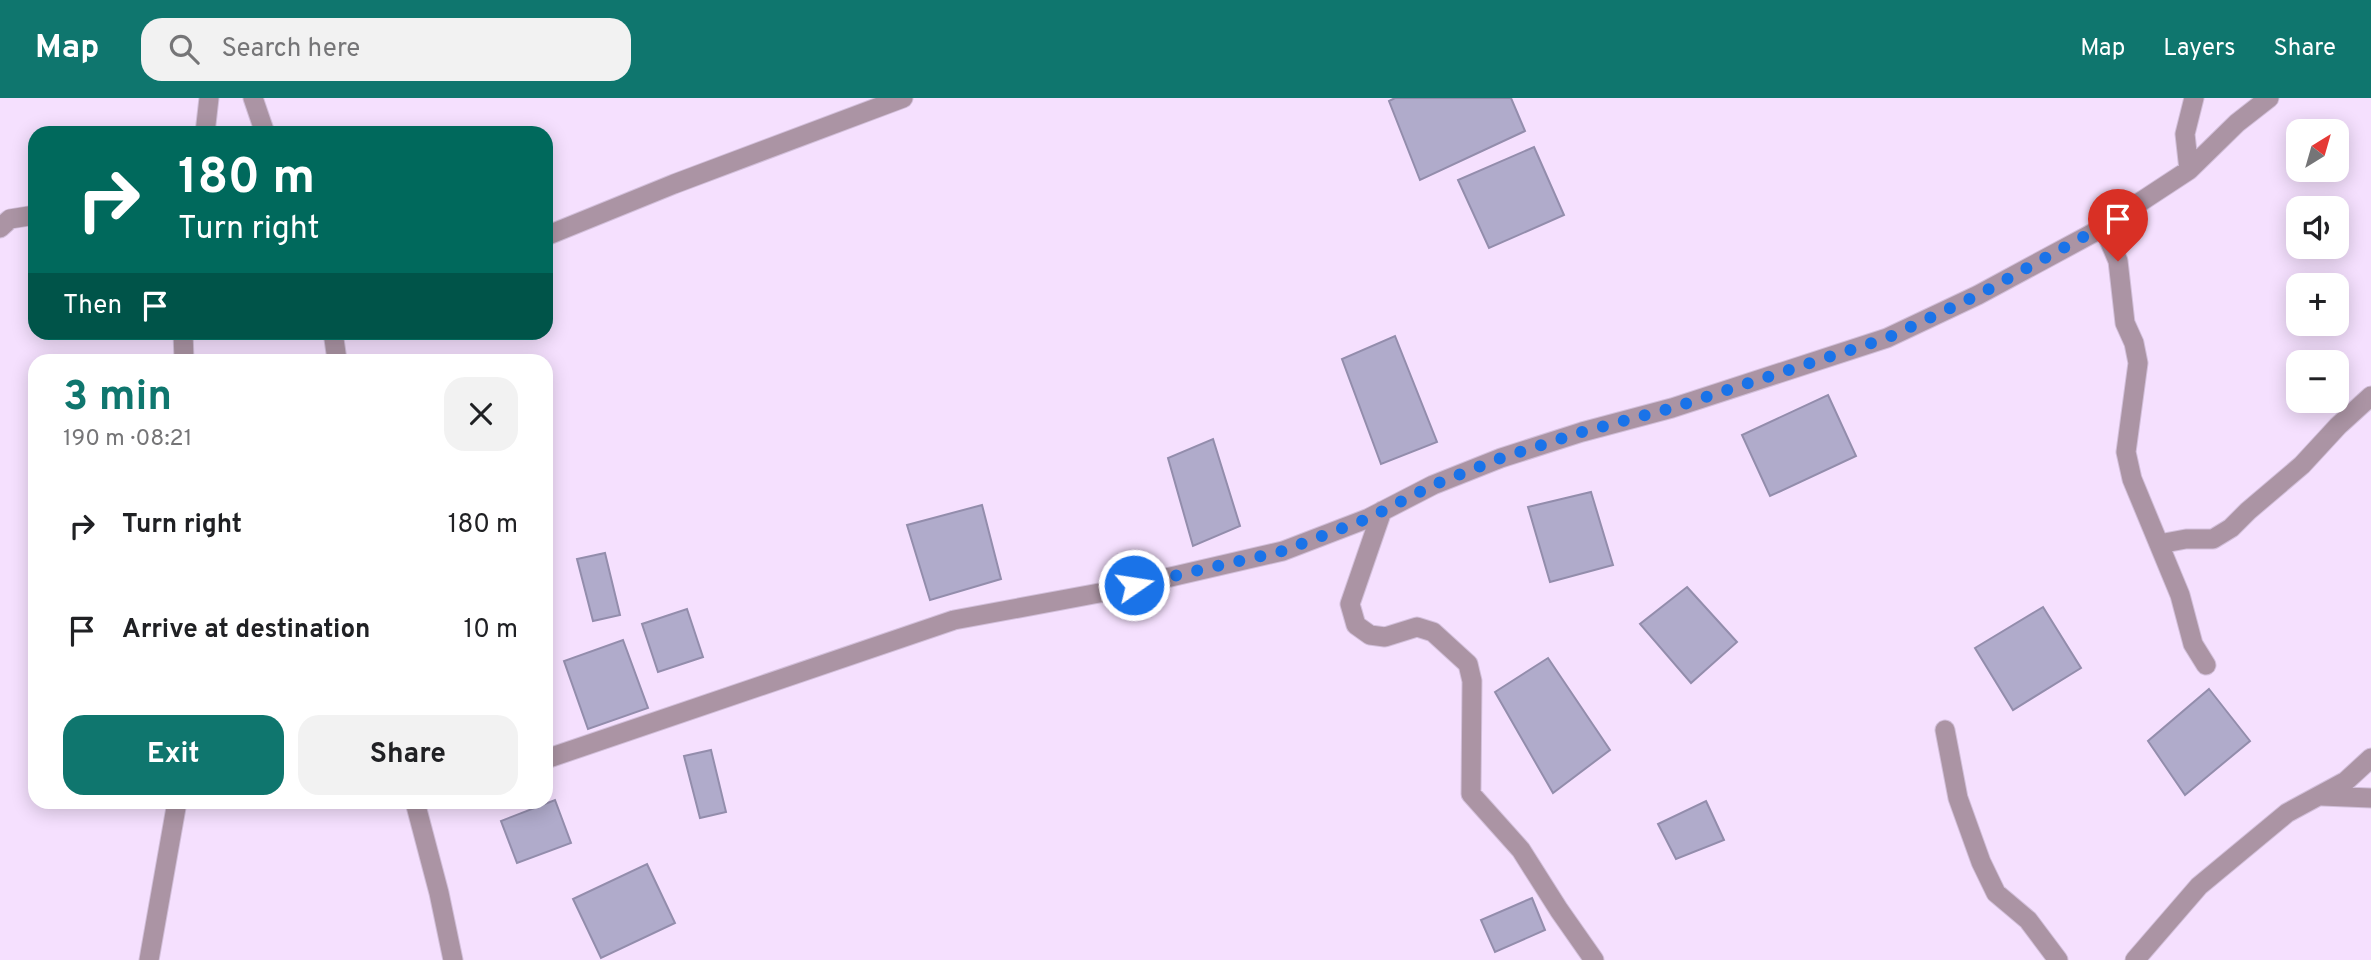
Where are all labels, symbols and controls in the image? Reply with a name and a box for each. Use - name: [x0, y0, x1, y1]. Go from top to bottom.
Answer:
- search box: [141, 18, 631, 81]
- text: Map: [35, 28, 99, 70]
- icon: search: [165, 30, 203, 68]
- text: Search here: [221, 33, 360, 66]
- text: Map: [2080, 34, 2125, 64]
- text: Layers: [2163, 34, 2235, 64]
- text: Share: [2273, 34, 2336, 64]
- north arrow: [2286, 119, 2348, 182]
- map controls: [2286, 119, 2349, 413]
- text: 180 m: [178, 149, 315, 211]
- icon: right: [63, 154, 154, 245]
- pin: [2088, 189, 2148, 261]
- button: sound: [2286, 196, 2349, 259]
- icon: arrive: [2099, 200, 2137, 238]
- text: Turn right: [178, 210, 320, 250]
- button: +: [2286, 273, 2349, 336]
- icon: arrive: [136, 287, 174, 325]
- text: Then: [63, 290, 122, 323]
- button: −: [2286, 350, 2349, 413]
- text: 3 min: [63, 372, 172, 425]
- button: close: [444, 377, 518, 451]
- text: 190 m · 08:21: [63, 425, 192, 454]
- icon: right: [63, 507, 101, 545]
- text: Turn right: [122, 509, 242, 542]
- text: 180 m: [448, 509, 518, 542]
- position arrow: [1097, 548, 1171, 622]
- icon: arrive: [63, 612, 101, 650]
- text: Arrive at destination: [122, 614, 370, 647]
- text: 10 m: [463, 614, 518, 647]
- button: Exit: [63, 715, 284, 795]
- button: Share: [298, 715, 518, 795]

